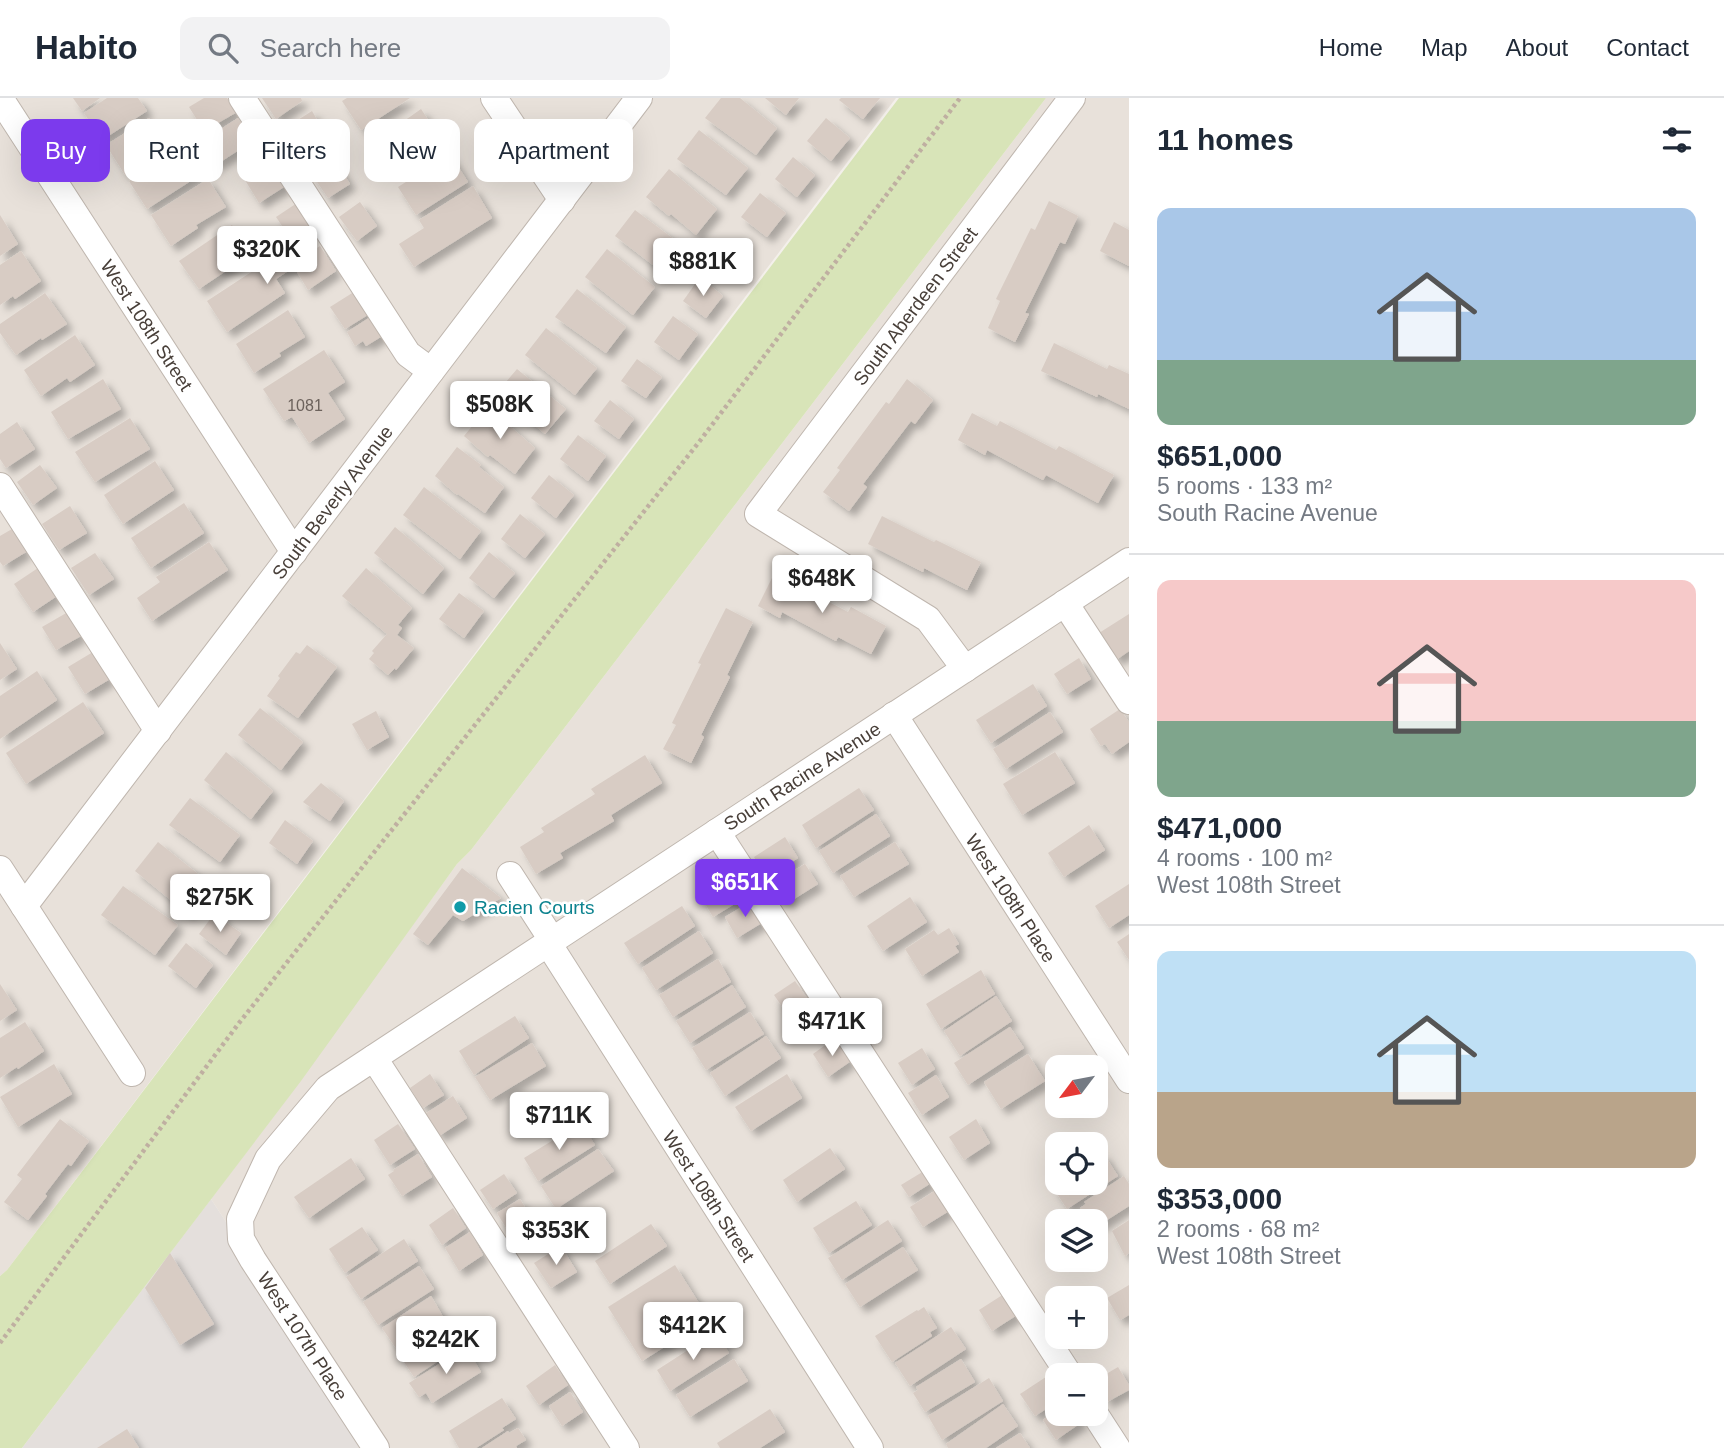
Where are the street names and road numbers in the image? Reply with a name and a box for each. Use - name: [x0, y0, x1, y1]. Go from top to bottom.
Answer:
- street label: South Aberdeen Street: [849, 223, 982, 389]
- street label: West 108th Street: [96, 256, 197, 395]
- street label: South Beverly Avenue: [268, 421, 397, 583]
- street label: South Racine Avenue: [720, 718, 884, 835]
- street label: West 108th Place: [961, 830, 1060, 966]
- street label: West 108th Street: [658, 1127, 759, 1266]
- street label: West 107th Place: [253, 1268, 352, 1404]

